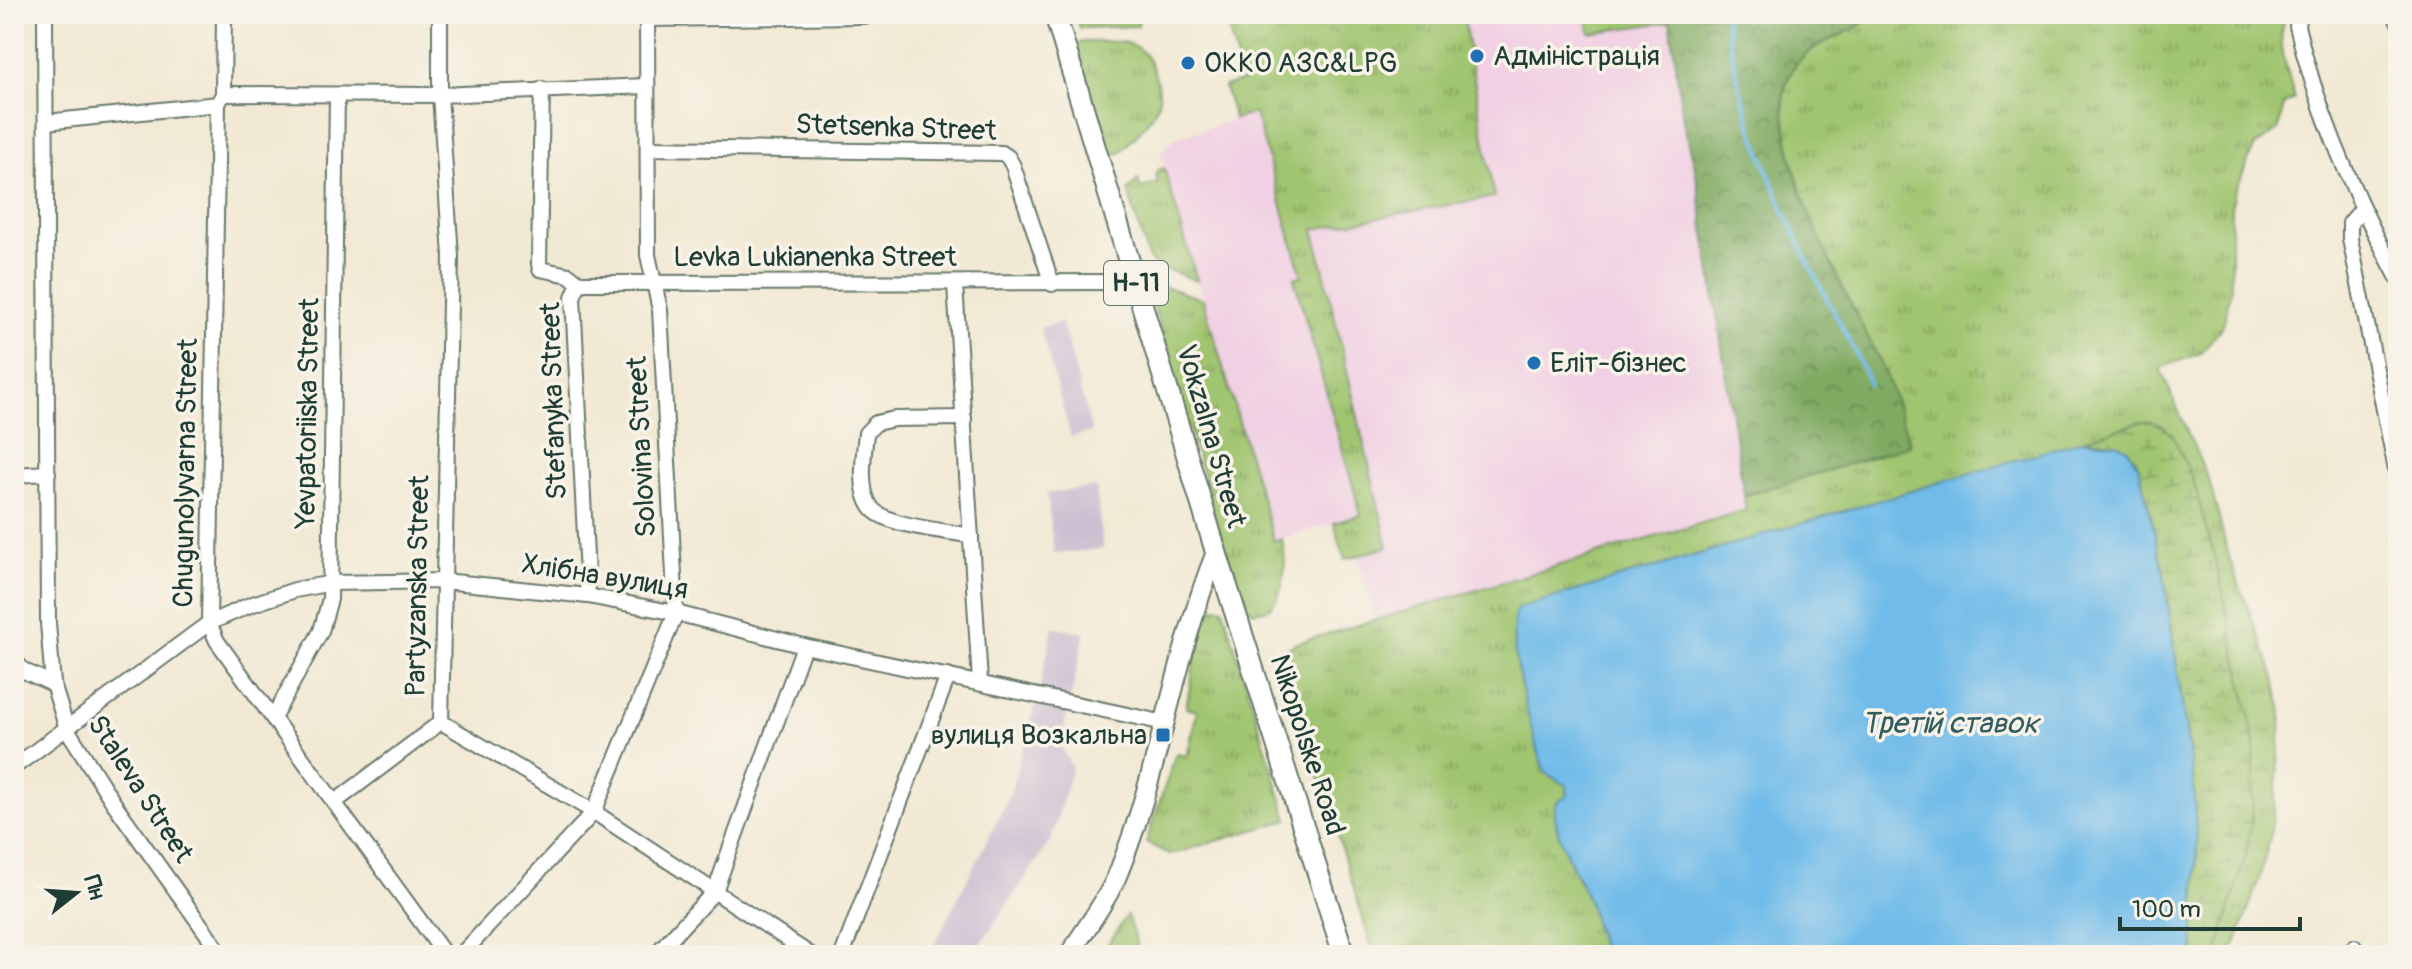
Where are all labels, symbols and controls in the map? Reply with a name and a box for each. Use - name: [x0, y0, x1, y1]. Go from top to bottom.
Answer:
- place label: Адміністрація: [1493, 39, 1660, 74]
- place label: ОККО АЗС&LPG: [1204, 46, 1397, 81]
- marker: Адміністрація: [1468, 47, 1486, 65]
- marker: ОККО АЗС&LPG: [1179, 54, 1197, 72]
- street label: Stetsenka Street: [795, 107, 998, 149]
- street label: Levka Lukianenka Street: [673, 240, 957, 275]
- road number: Н-11: [1104, 261, 1168, 305]
- street label: Yevpatoriiska Street: [288, 297, 328, 530]
- street label: Stefanyka Street: [533, 301, 575, 500]
- street label: Chugunolyvarna Street: [166, 337, 206, 608]
- street label: Vokzalna Street: [1168, 341, 1254, 532]
- place label: Еліт-бізнес: [1550, 346, 1687, 381]
- marker: Еліт-бізнес: [1525, 354, 1543, 372]
- street label: Solovina Street: [620, 355, 664, 538]
- street label: Partyzanska Street: [399, 474, 437, 697]
- street label: Хлібна вулиця: [520, 547, 690, 607]
- street label: Nikopolske Road: [1261, 650, 1353, 840]
- water label: Третій ставок: [1862, 705, 2041, 742]
- street label: Staleva Street: [79, 709, 201, 870]
- place label: вулиця Возкальна: [931, 718, 1147, 753]
- marker: вулиця Возкальна: [1154, 726, 1172, 744]
- north arrow: [36, 853, 116, 933]
- text: Пн: [77, 872, 111, 903]
- scale bar: [2120, 881, 2300, 931]
- text: 100 m: [2132, 895, 2201, 924]

